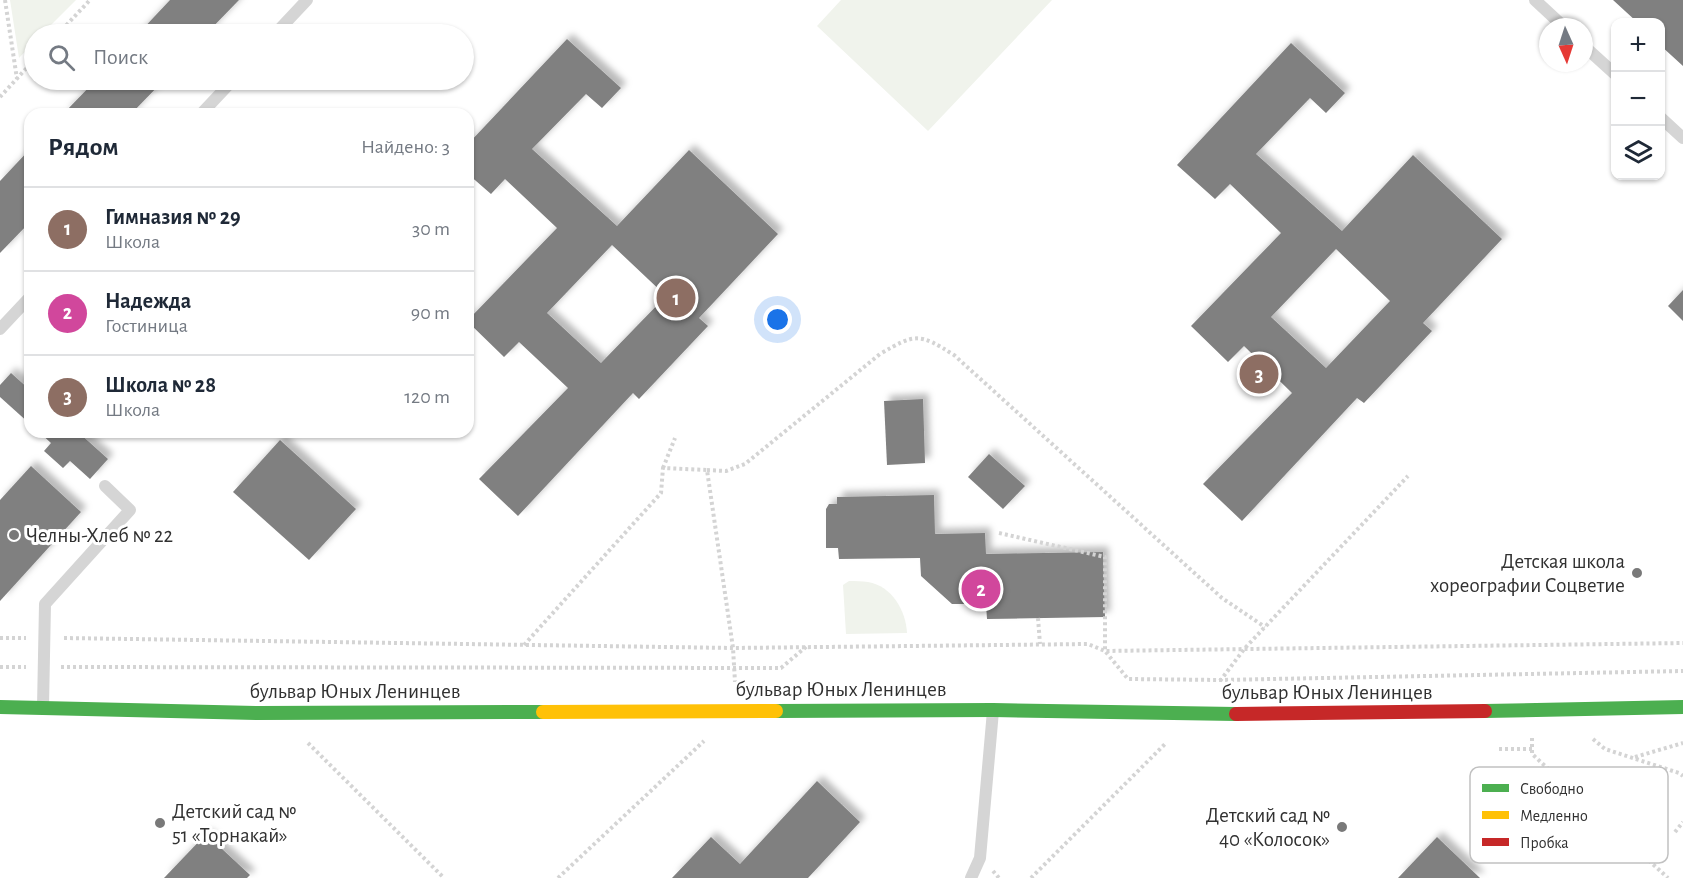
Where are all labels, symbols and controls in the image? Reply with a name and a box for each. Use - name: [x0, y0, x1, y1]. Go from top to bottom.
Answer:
- north arrow: [1539, 18, 1593, 72]
- map controls: [1611, 18, 1665, 180]
- button: +: [1611, 18, 1665, 72]
- search box: [24, 24, 474, 90]
- icon: search: [45, 41, 78, 74]
- text: Поиск: [93, 46, 148, 68]
- button: −: [1611, 72, 1665, 126]
- button: layers: [1611, 126, 1665, 180]
- text: Рядом: [48, 134, 119, 160]
- text: Найдено: 3: [361, 137, 450, 157]
- text: Гимназия № 29: [105, 206, 241, 228]
- text: 1: [64, 219, 71, 239]
- text: 30 m: [412, 219, 450, 239]
- text: Школа: [105, 232, 160, 252]
- pin: 1: [656, 276, 696, 320]
- text: Надежда: [105, 290, 191, 312]
- text: 2: [63, 303, 72, 323]
- text: 90 m: [411, 303, 450, 323]
- your location: [763, 305, 792, 334]
- text: Гостиница: [105, 316, 188, 336]
- pin: 3: [1240, 352, 1278, 397]
- text: Школа № 28: [105, 374, 216, 396]
- text: 3: [63, 387, 72, 407]
- text: 120 m: [404, 387, 450, 407]
- text: Школа: [105, 400, 160, 420]
- place label: Челны-Хлеб № 22: [26, 525, 173, 546]
- marker: Челны-Хлеб № 22: [7, 528, 21, 542]
- place label: Детская школа хореографии Соцветие: [1430, 551, 1625, 596]
- pin: 2: [962, 566, 1000, 612]
- marker: Детская школа хореографии Соцветие: [1630, 566, 1644, 580]
- street label: бульвар Юных Ленинцев: [735, 679, 947, 700]
- street label: бульвар Юных Ленинцев: [249, 681, 461, 702]
- street label: бульвар Юных Ленинцев: [1221, 682, 1433, 703]
- legend: [1470, 767, 1668, 863]
- text: Свободно: [1520, 781, 1584, 797]
- place label: Детский сад № 51 «Торнакай»: [172, 801, 296, 846]
- place label: Детский сад № 40 «Колосок»: [1206, 805, 1330, 850]
- text: Медленно: [1520, 808, 1588, 824]
- marker: Детский сад № 51 «Торнакай»: [153, 816, 167, 830]
- marker: Детский сад № 40 «Колосок»: [1335, 820, 1349, 834]
- text: Пробка: [1520, 835, 1569, 851]

